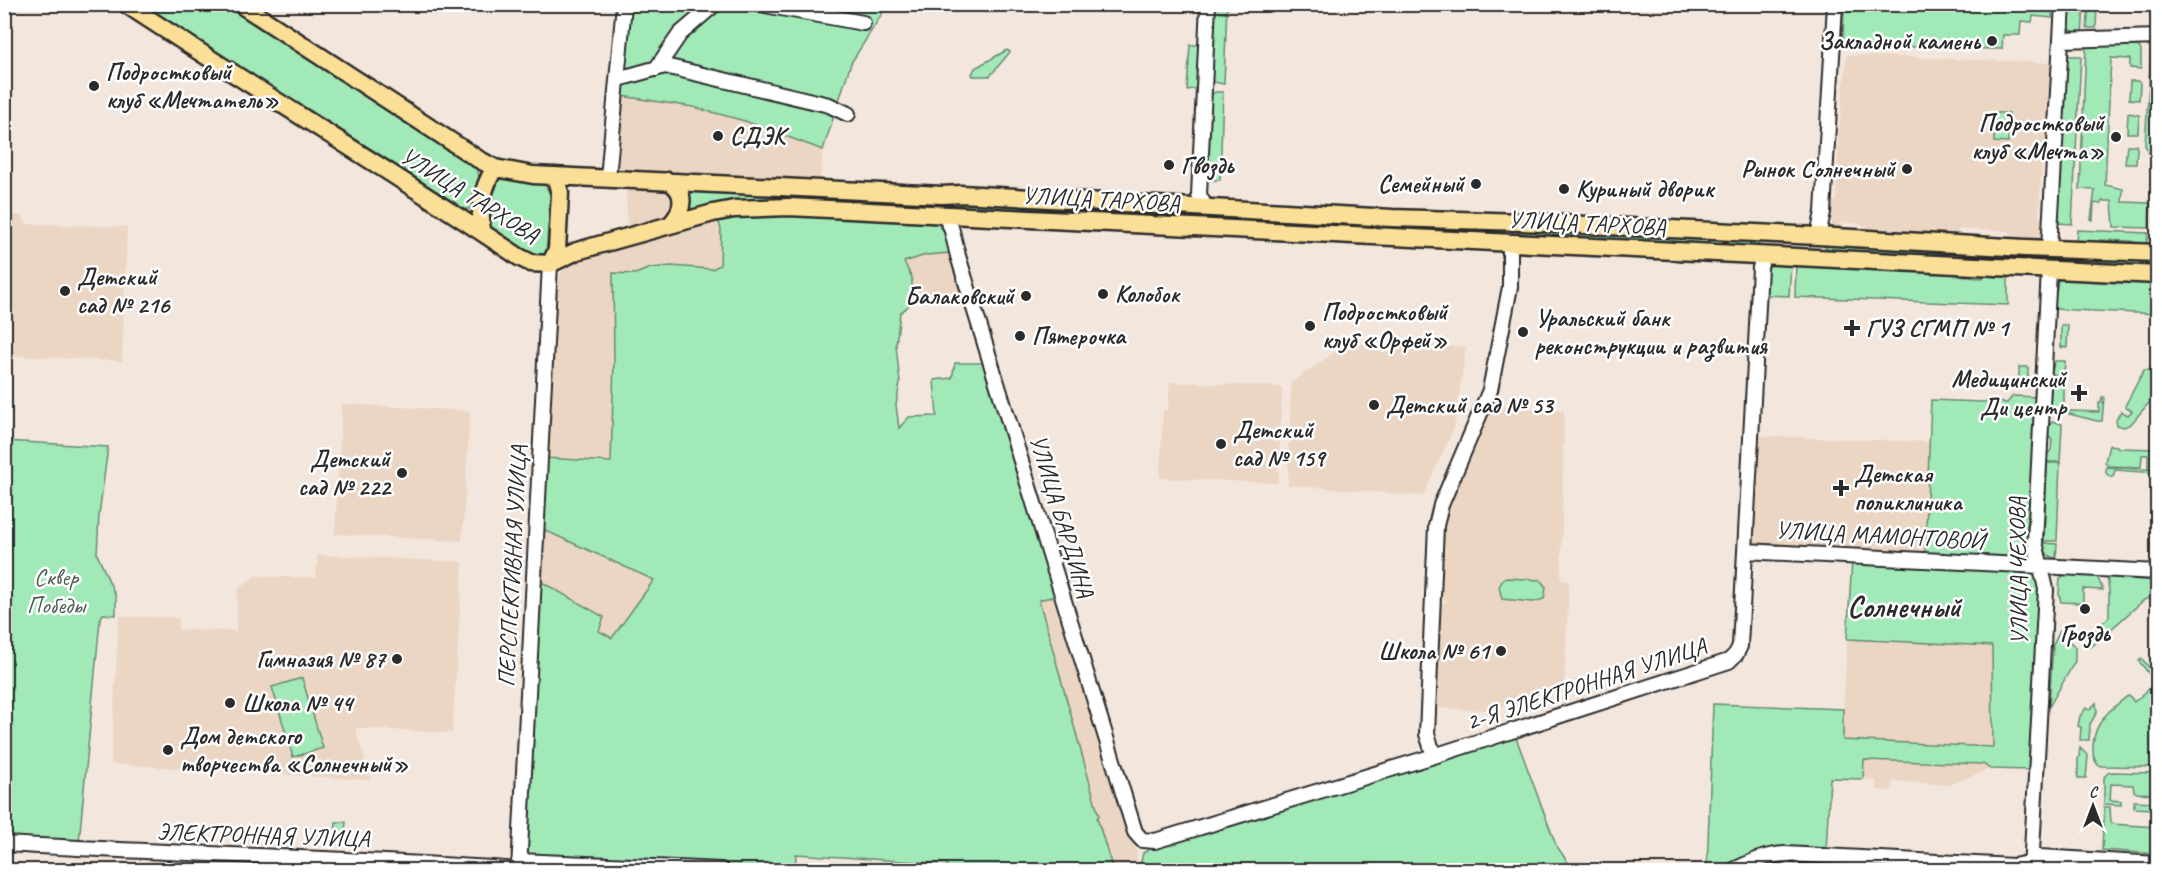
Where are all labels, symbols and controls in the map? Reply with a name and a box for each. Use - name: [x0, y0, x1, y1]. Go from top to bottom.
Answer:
- place label: Закладной камень: [1819, 26, 1982, 56]
- marker: Закладной камень: [1985, 34, 1999, 48]
- place label: Подростковый клуб «Мечтатель»: [106, 57, 279, 115]
- marker: Подростковый клуб «Мечтатель»: [87, 79, 101, 93]
- place label: Подростковый клуб «Мечта»: [1972, 108, 2106, 166]
- place label: СДЭК: [730, 121, 790, 151]
- marker: СДЭК: [711, 129, 725, 143]
- marker: Подростковый клуб «Мечта»: [2109, 130, 2123, 144]
- street label: УЛИЦА ТАРХОВА: [395, 140, 546, 250]
- place label: Гвоздь: [1181, 150, 1235, 181]
- place label: Рынок Солнечный: [1741, 154, 1897, 184]
- marker: Гвоздь: [1162, 158, 1176, 172]
- marker: Рынок Солнечный: [1900, 162, 1914, 176]
- place label: Семейный: [1378, 169, 1466, 199]
- place label: Куриный дворик: [1576, 174, 1716, 204]
- marker: Семейный: [1469, 177, 1483, 191]
- street label: УЛИЦА ТАРХОВА: [1021, 180, 1182, 218]
- marker: Куриный дворик: [1557, 182, 1571, 196]
- street label: УЛИЦА ТАРХОВА: [1507, 204, 1668, 242]
- place label: Детский сад № 216: [77, 262, 171, 320]
- place label: Колобок: [1115, 279, 1182, 309]
- place label: Балаковский: [905, 281, 1016, 311]
- marker: Детский сад № 216: [58, 284, 72, 298]
- marker: Колобок: [1096, 287, 1110, 301]
- marker: Балаковский: [1019, 289, 1033, 303]
- place label: Подростковый клуб «Орфей»: [1322, 297, 1449, 355]
- place label: Уральский банк реконструкции и развития: [1535, 303, 1768, 362]
- place label: ГУЗ СГМП № 1: [1866, 313, 2012, 343]
- marker: Подростковый клуб «Орфей»: [1303, 319, 1317, 333]
- marker: ГУЗ СГМП № 1: [1843, 319, 1861, 337]
- place label: Пятерочка: [1032, 321, 1127, 351]
- marker: Уральский банк реконструкции и развития: [1516, 325, 1530, 339]
- marker: Пятерочка: [1013, 329, 1027, 343]
- place label: Медицинский Ди центр: [1952, 364, 2068, 422]
- marker: Медицинский Ди центр: [2070, 384, 2088, 402]
- place label: Детский сад № 53: [1386, 390, 1555, 420]
- marker: Детский сад № 53: [1367, 398, 1381, 412]
- place label: Детский сад № 159: [1233, 415, 1327, 473]
- street label: УЛИЦА БАРДИНА: [1023, 431, 1101, 602]
- marker: Детский сад № 159: [1214, 437, 1228, 451]
- place label: Детский сад № 222: [298, 444, 392, 502]
- street label: ПЕРСПЕКТИВНАЯ УЛИЦА: [491, 444, 533, 688]
- place label: Детская поликлиника: [1854, 459, 1963, 517]
- marker: Детский сад № 222: [395, 466, 409, 480]
- marker: Детская поликлиника: [1832, 479, 1850, 497]
- street label: УЛИЦА ЧЕХОВА: [2002, 496, 2034, 646]
- street label: УЛИЦА МАМОНТОВОЙ: [1775, 515, 1989, 556]
- park label: Сквер Победы: [27, 562, 88, 620]
- district label: Солнечный: [1847, 588, 1963, 626]
- marker: Гроздь: [2078, 602, 2092, 616]
- place label: Гроздь: [2060, 618, 2112, 649]
- street label: 2-Я ЭЛЕКТРОННАЯ УЛИЦА: [1462, 631, 1711, 737]
- place label: Школа № 61: [1378, 636, 1492, 666]
- place label: Гимназия № 87: [256, 644, 387, 674]
- marker: Школа № 61: [1494, 644, 1508, 658]
- marker: Гимназия № 87: [390, 652, 404, 666]
- place label: Школа № 44: [242, 688, 355, 718]
- marker: Школа № 44: [223, 696, 237, 710]
- place label: Дом детского творчества «Солнечный»: [180, 721, 408, 779]
- marker: Дом детского творчества «Солнечный»: [161, 743, 175, 757]
- north arrow: [2063, 776, 2123, 836]
- text: С: [2089, 782, 2099, 802]
- street label: ЭЛЕКТРОННАЯ УЛИЦА: [156, 816, 371, 854]

